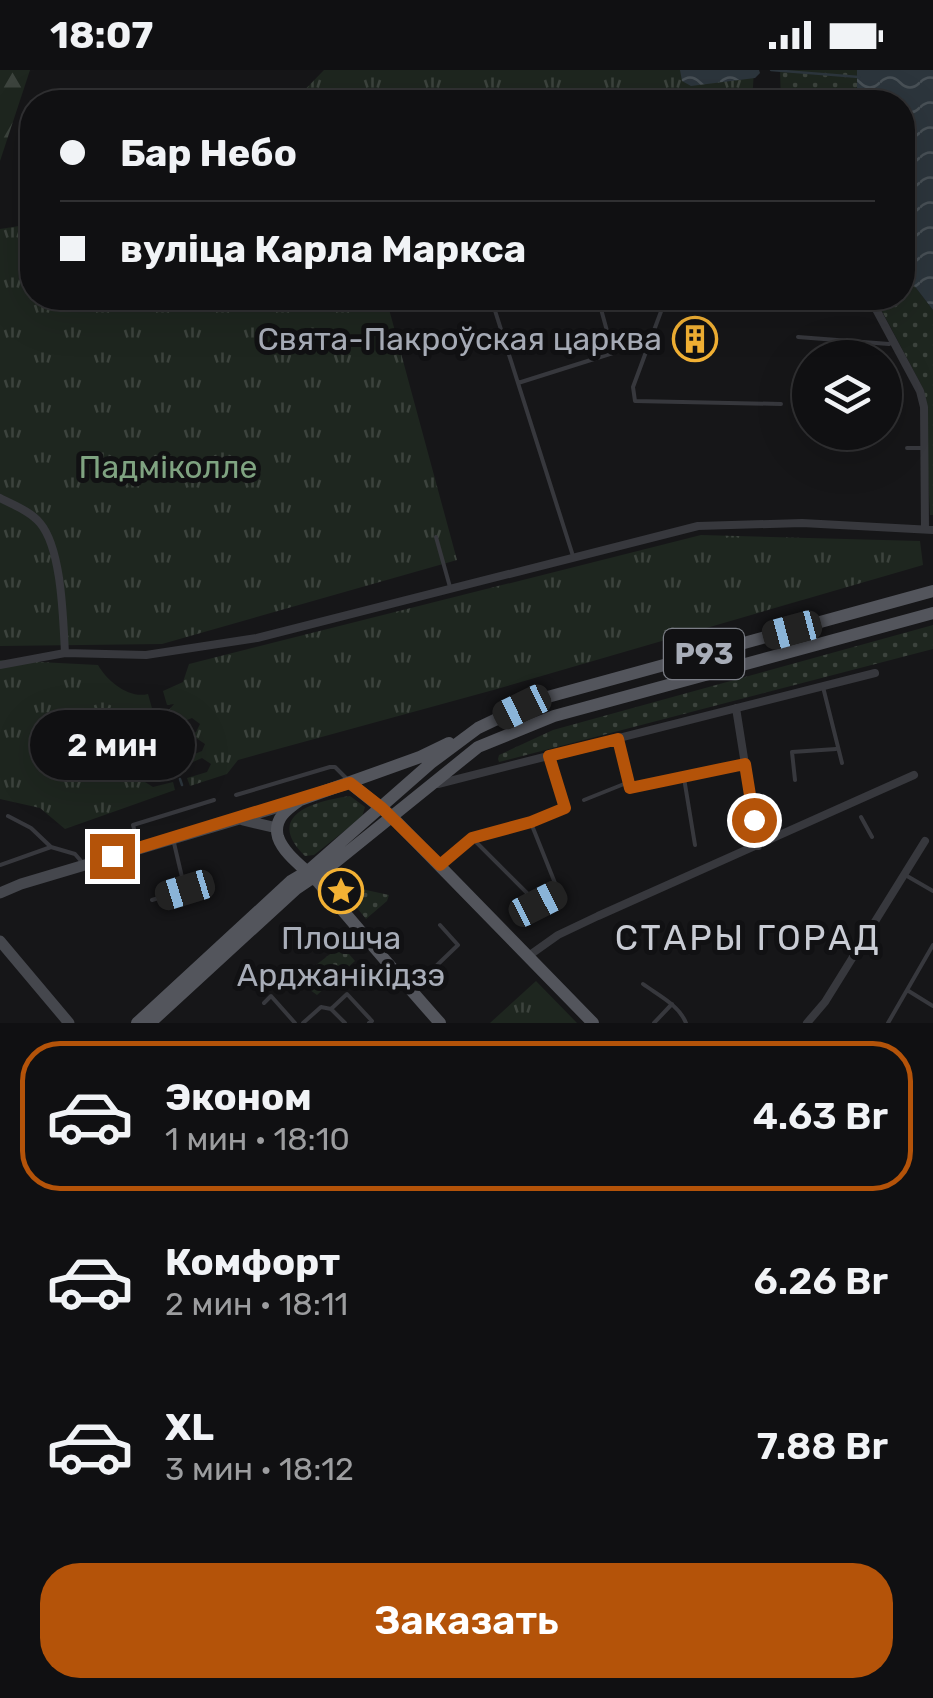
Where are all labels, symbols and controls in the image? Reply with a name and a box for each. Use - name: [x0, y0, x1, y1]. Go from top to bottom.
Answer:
- text: 18:07: [50, 12, 153, 58]
- text: Бар Небо: [120, 130, 297, 176]
- text: вуліца Карла Маркса: [120, 226, 526, 272]
- building icon: Свята-Пакроўская царква: [672, 316, 718, 362]
- place label: Свята-Пакроўская царква: [258, 320, 662, 358]
- map controls: [792, 340, 902, 450]
- button: layers: [792, 340, 902, 450]
- park label: Падміколле: [79, 448, 257, 486]
- car: [759, 608, 825, 652]
- road number: Р93: [664, 629, 744, 679]
- car: [488, 680, 556, 734]
- callout: 2 мин: [29, 711, 194, 781]
- text: 2 мин: [67, 726, 158, 764]
- route start: [732, 798, 777, 843]
- route end: [90, 834, 135, 879]
- car: [152, 867, 218, 913]
- place icon: Плошча Арджанікідзэ: [318, 868, 364, 914]
- car: [504, 877, 572, 931]
- district label: СТАРЫ ГОРАД: [615, 917, 881, 959]
- place label: Плошча Арджанікідзэ: [237, 919, 445, 994]
- icon: car: [45, 1071, 135, 1161]
- text: Эконом: [165, 1074, 312, 1120]
- text: 4.63 Br: [753, 1093, 888, 1139]
- text: 1 мин · 18:10: [165, 1120, 350, 1158]
- icon: car: [45, 1236, 135, 1326]
- text: Комфорт: [165, 1239, 340, 1285]
- text: 6.26 Br: [754, 1258, 888, 1304]
- text: 2 мин · 18:11: [165, 1285, 348, 1323]
- icon: car: [45, 1401, 135, 1491]
- text: XL: [165, 1404, 214, 1450]
- text: 7.88 Br: [757, 1423, 888, 1469]
- text: 3 мин · 18:12: [165, 1450, 354, 1488]
- button: Заказать: [40, 1563, 893, 1678]

